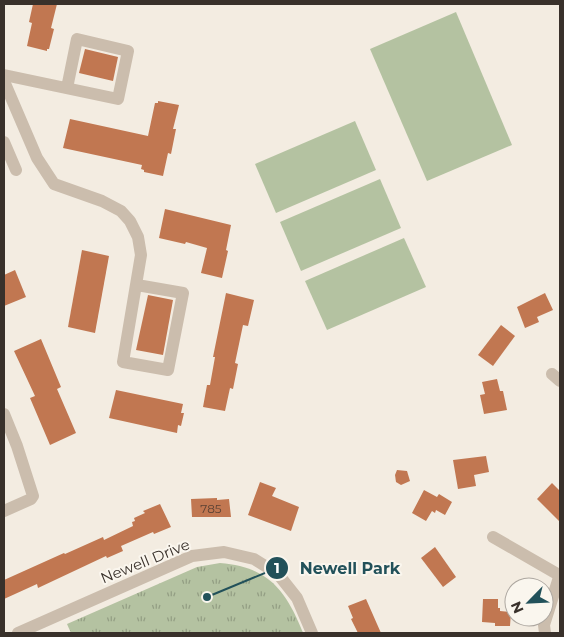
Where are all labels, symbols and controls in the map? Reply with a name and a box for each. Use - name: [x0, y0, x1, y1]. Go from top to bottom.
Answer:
- house number: 785: [200, 501, 222, 516]
- street label: Newell Drive: [98, 535, 192, 587]
- callout: Newell Park: [264, 552, 410, 583]
- text: 1: [274, 558, 280, 577]
- text: Newell Park: [300, 559, 401, 578]
- north arrow: [504, 577, 554, 627]
- text: N: [507, 598, 528, 616]

